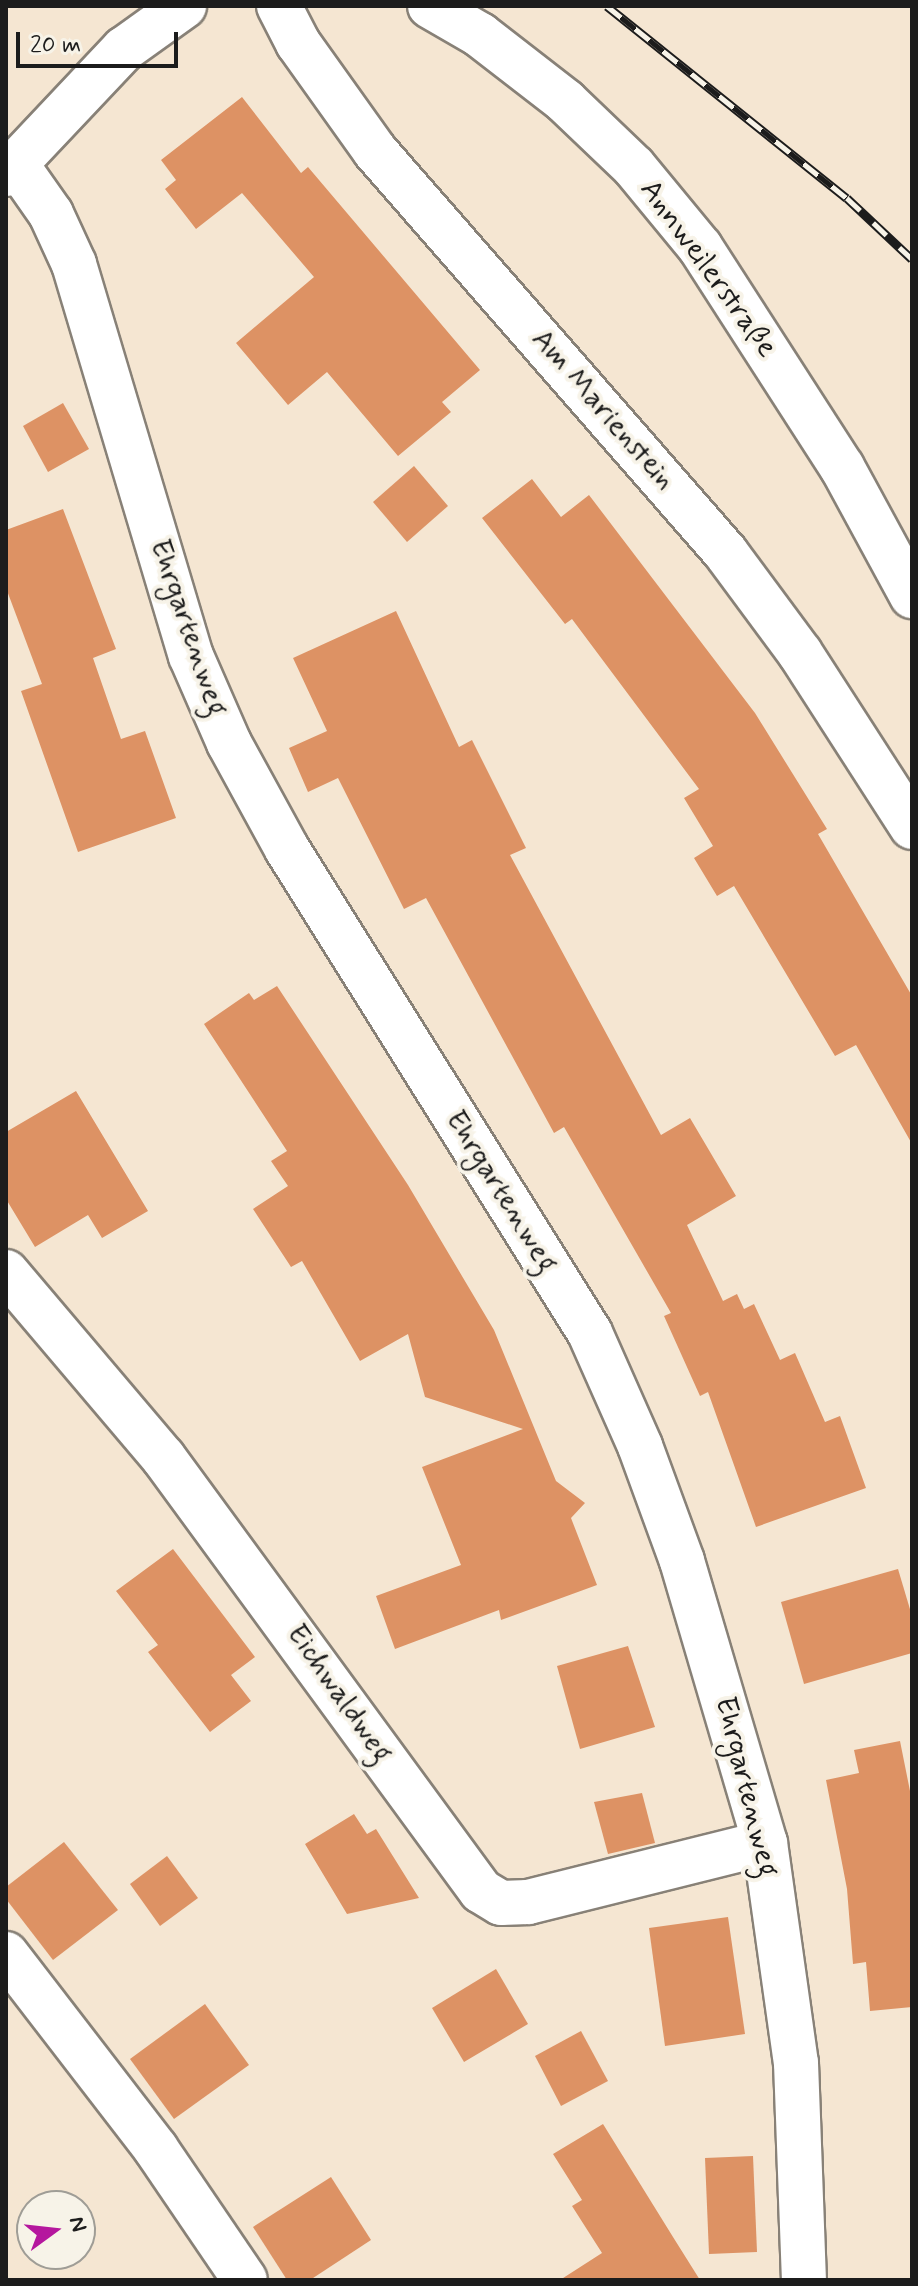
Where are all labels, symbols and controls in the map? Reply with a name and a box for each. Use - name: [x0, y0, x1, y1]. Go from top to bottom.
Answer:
- scale bar: [20, 16, 182, 66]
- text: 20 m: [30, 30, 81, 61]
- street label: Annweilerstraße: [632, 173, 784, 365]
- street label: Am Marienstein: [522, 320, 684, 500]
- street label: Ehrgartenweg: [141, 535, 235, 721]
- street label: Ehrgartenweg: [437, 1104, 565, 1280]
- street label: Eichwaldweg: [278, 1618, 400, 1770]
- street label: Ehrgartenweg: [706, 1693, 786, 1881]
- north arrow: [16, 2190, 96, 2270]
- text: N: [62, 2214, 93, 2235]

